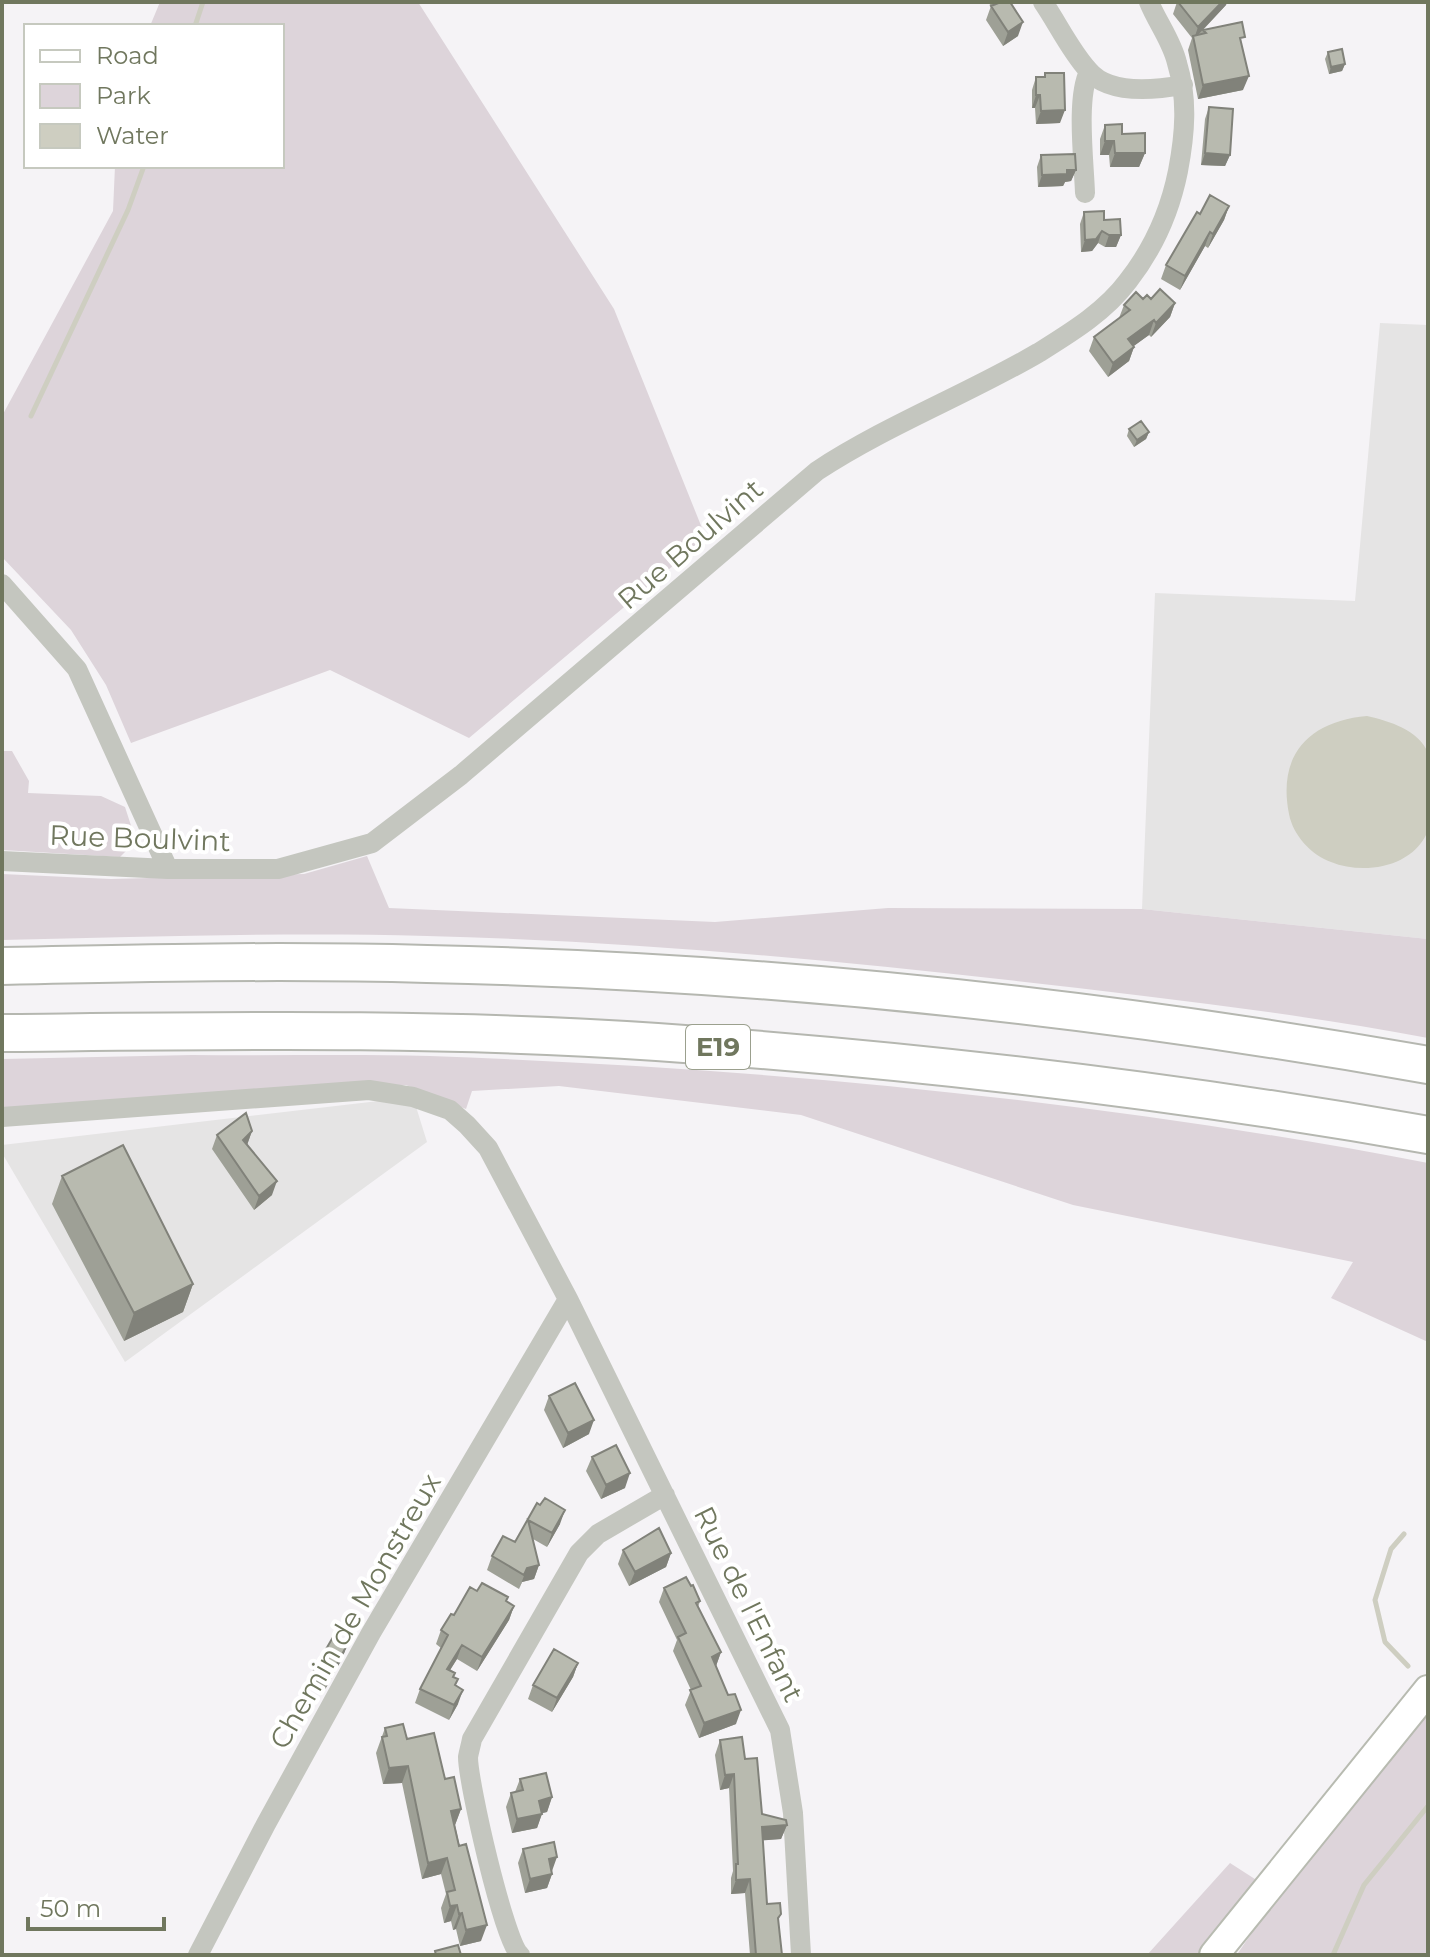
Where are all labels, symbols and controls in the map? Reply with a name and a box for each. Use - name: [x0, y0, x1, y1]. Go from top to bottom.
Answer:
- legend: [24, 24, 284, 168]
- text: Road: [96, 41, 159, 70]
- text: Park: [96, 81, 151, 110]
- text: Water: [96, 121, 169, 150]
- street label: Rue Boulvint: [610, 472, 770, 616]
- street label: Rue Boulvint: [49, 818, 231, 858]
- road number: E19: [686, 1025, 750, 1069]
- street label: Chemin de Monstreux: [262, 1467, 448, 1755]
- street label: Rue de l'Enfant: [687, 1501, 811, 1707]
- scale bar: [28, 1881, 164, 1931]
- text: 50 m: [40, 1894, 101, 1923]

